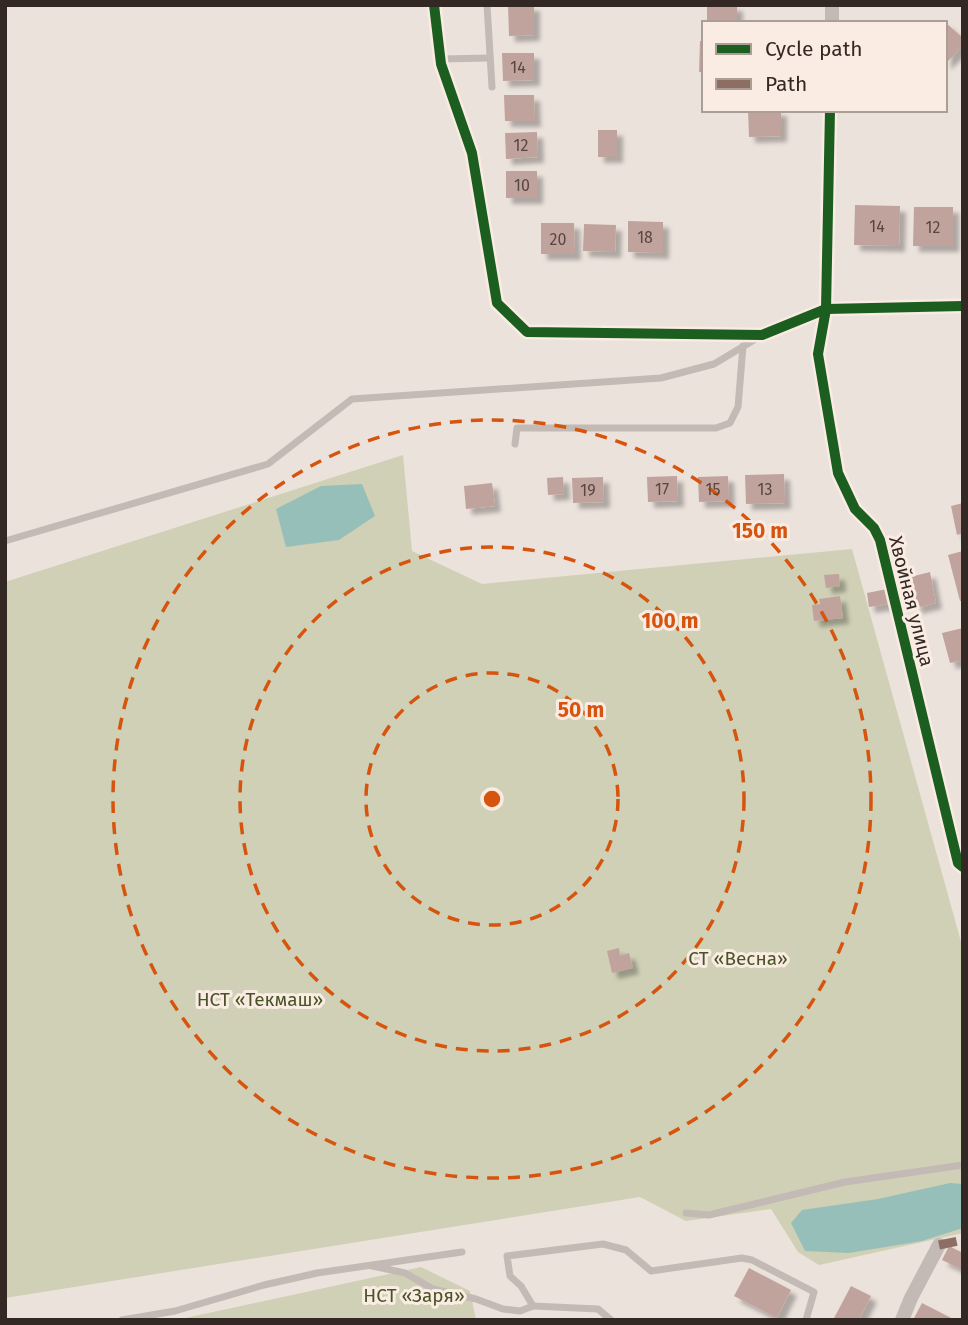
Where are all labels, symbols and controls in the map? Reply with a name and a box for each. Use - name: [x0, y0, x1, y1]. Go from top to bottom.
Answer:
- legend: [702, 21, 947, 112]
- text: Cycle path: [765, 36, 863, 62]
- house number: 14: [510, 58, 526, 77]
- text: Path: [765, 71, 807, 97]
- house number: 12: [514, 136, 528, 155]
- house number: 10: [514, 176, 530, 195]
- house number: 14: [869, 217, 885, 236]
- house number: 12: [926, 218, 940, 237]
- house number: 18: [637, 228, 653, 247]
- house number: 20: [550, 230, 566, 249]
- house number: 17: [655, 480, 669, 499]
- house number: 15: [706, 480, 720, 499]
- house number: 13: [758, 480, 772, 499]
- house number: 19: [580, 481, 596, 500]
- text: 150 m: [732, 518, 788, 544]
- street label: Хвойная улица: [884, 534, 939, 669]
- text: 100 m: [641, 608, 699, 634]
- text: 50 m: [558, 697, 604, 723]
- centre of rings: [480, 787, 504, 811]
- park label: СТ «Весна»: [688, 947, 788, 970]
- park label: НСТ «Текмаш»: [197, 988, 323, 1011]
- park label: НСТ «Заря»: [363, 1284, 465, 1307]

